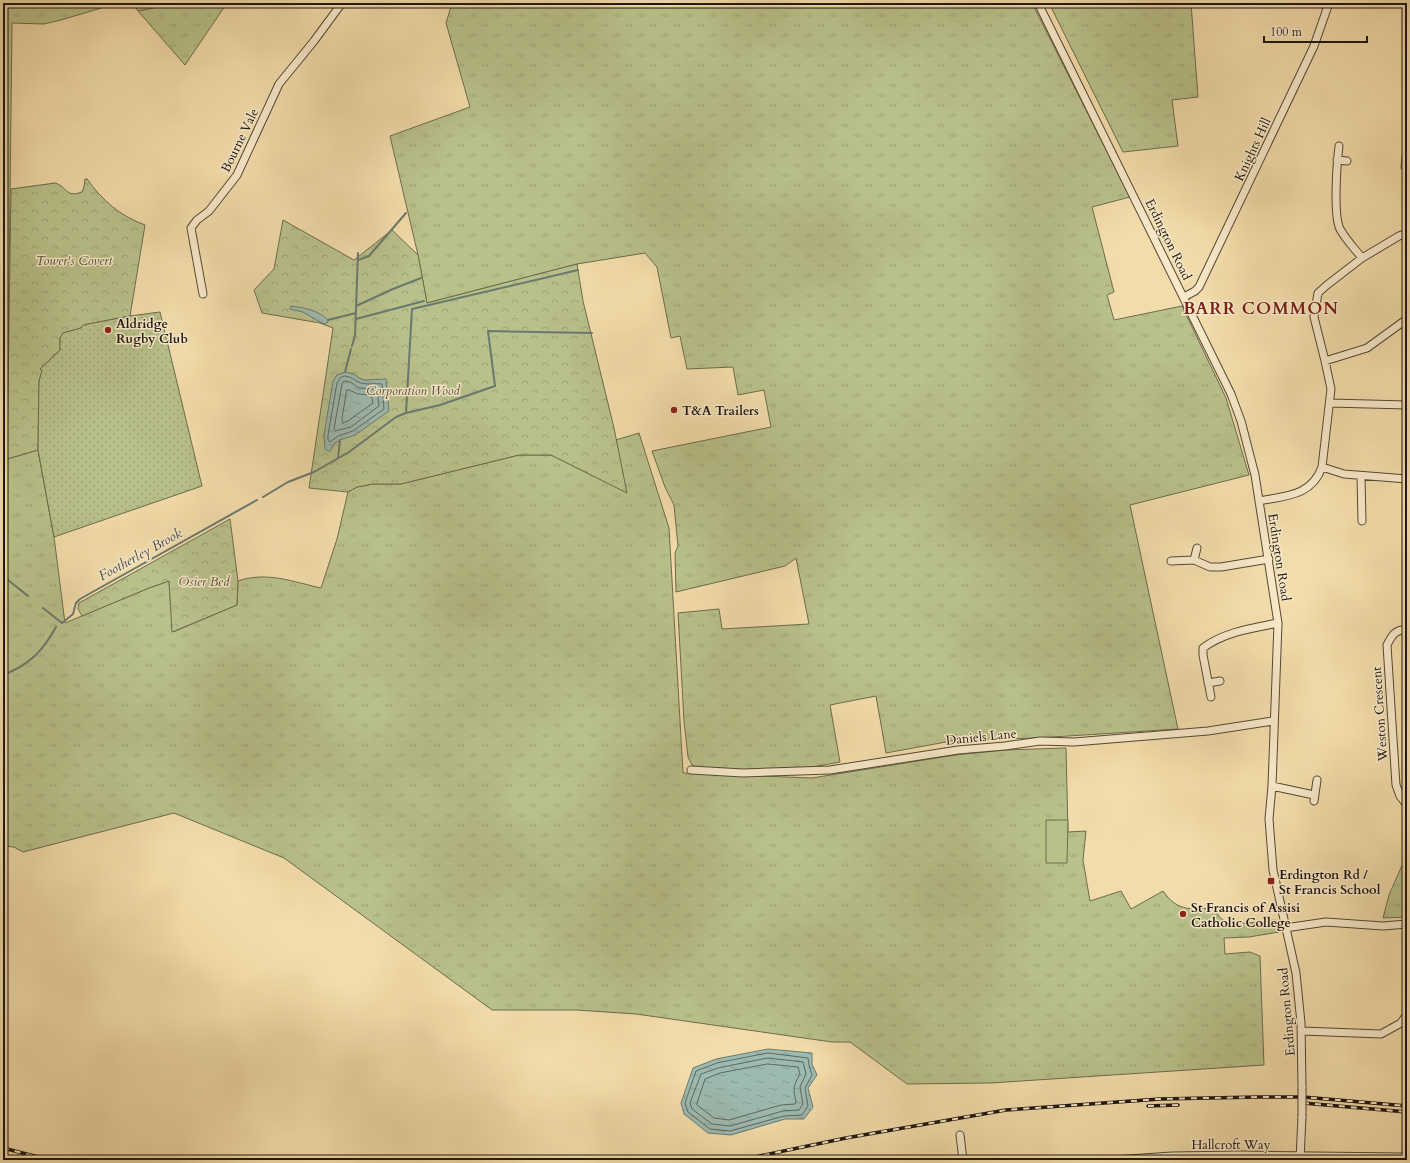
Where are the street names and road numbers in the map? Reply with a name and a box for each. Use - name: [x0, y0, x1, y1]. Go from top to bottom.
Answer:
- street label: Bourne Vale: [217, 105, 263, 175]
- street label: Knights Hill: [1230, 114, 1276, 184]
- street label: Erdington Road: [1141, 196, 1196, 283]
- street label: Erdington Road: [1263, 512, 1295, 602]
- street label: Weston Crescent: [1368, 666, 1392, 763]
- street label: Daniels Lane: [945, 724, 1017, 750]
- street label: Erdington Road: [1274, 967, 1300, 1057]
- street label: Hallcroft Way: [1191, 1136, 1271, 1154]

